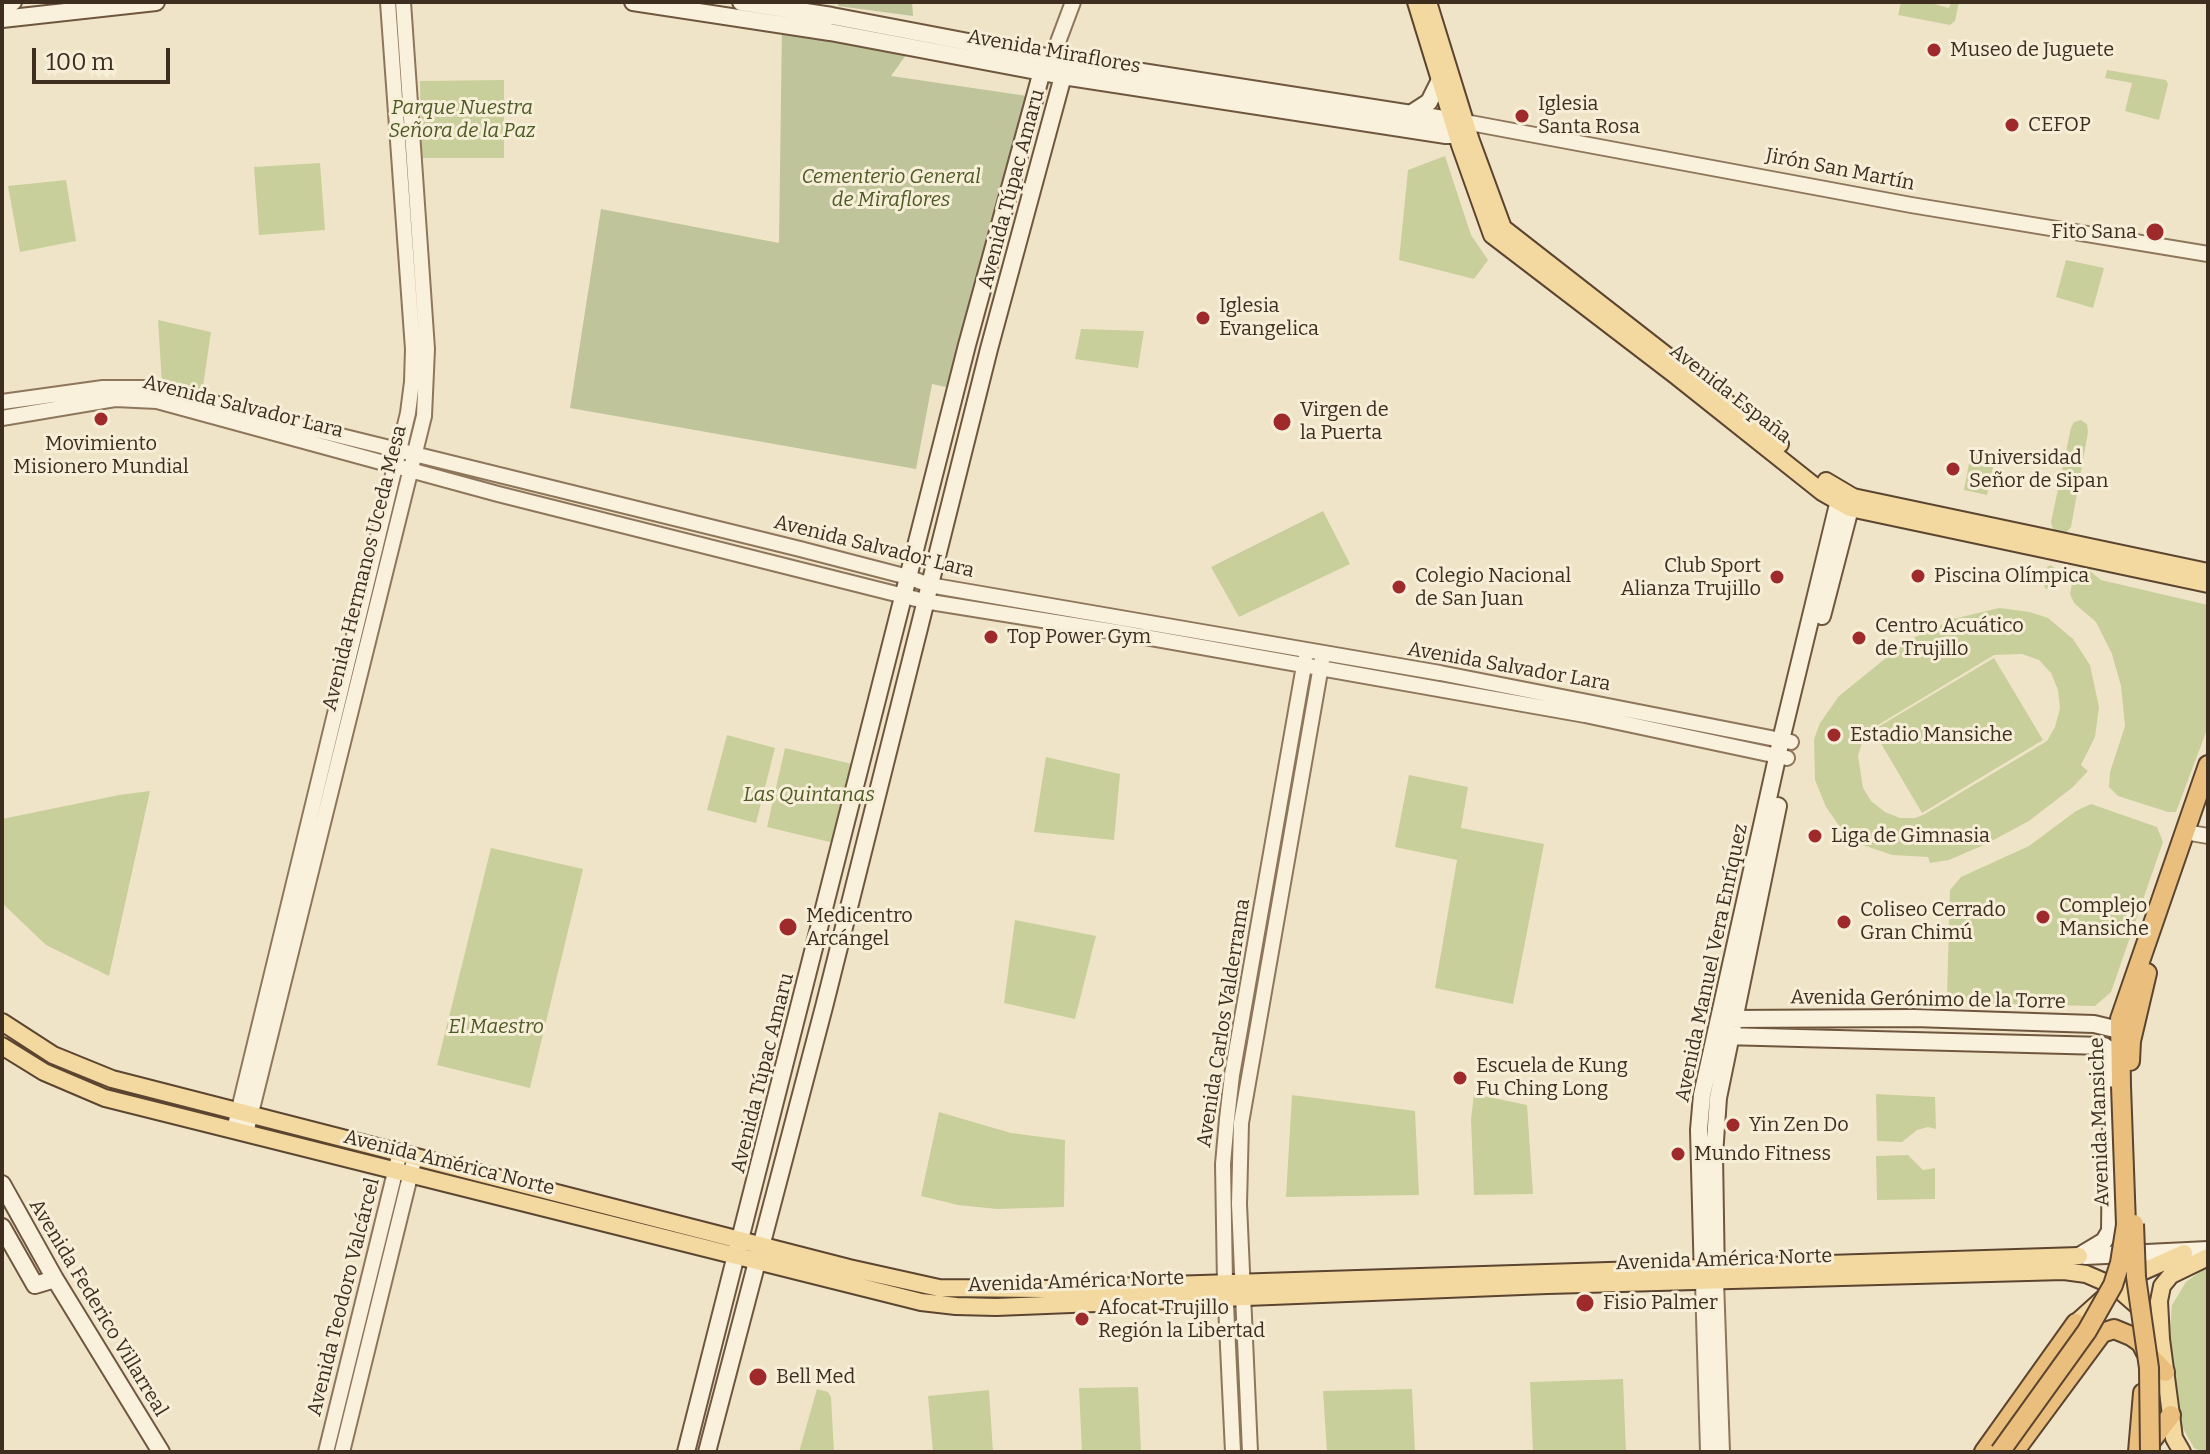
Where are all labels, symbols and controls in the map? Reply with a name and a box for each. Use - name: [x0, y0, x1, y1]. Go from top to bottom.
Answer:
- street label: Avenida Miraflores: [965, 25, 1143, 79]
- scale bar: [36, 32, 174, 82]
- place label: Museo de Juguete: [1950, 38, 2114, 62]
- marker: Museo de Juguete: [1925, 41, 1943, 59]
- text: 100 m: [46, 48, 114, 76]
- street label: Avenida Túpac Amaru: [974, 87, 1050, 291]
- place label: Iglesia Santa Rosa: [1538, 92, 1640, 139]
- park label: Parque Nuestra Señora de la Paz: [389, 96, 535, 143]
- marker: Iglesia Santa Rosa: [1513, 107, 1531, 125]
- place label: CEFOP: [2028, 113, 2091, 137]
- marker: CEFOP: [2003, 116, 2021, 134]
- street label: Jirón San Martín: [1763, 144, 1917, 196]
- park label: Cementerio General de Miraflores: [801, 165, 981, 212]
- place label: Fito Sana: [2052, 220, 2137, 244]
- marker: Fito Sana: [2144, 221, 2166, 243]
- place label: Iglesia Evangelica: [1219, 294, 1319, 341]
- marker: Iglesia Evangelica: [1194, 309, 1212, 327]
- street label: Avenida España: [1664, 339, 1796, 449]
- street label: Avenida Salvador Lara: [140, 370, 346, 444]
- place label: Virgen de la Puerta: [1300, 398, 1389, 445]
- marker: Movimiento Misionero Mundial: [92, 410, 110, 428]
- marker: Virgen de la Puerta: [1271, 411, 1293, 433]
- street label: Avenida Hermanos Uceda Mesa: [318, 423, 412, 713]
- place label: Movimiento Misionero Mundial: [13, 432, 189, 479]
- place label: Universidad Señor de Sipan: [1969, 446, 2108, 493]
- marker: Universidad Señor de Sipan: [1944, 460, 1962, 478]
- street label: Avenida Salvador Lara: [771, 510, 977, 584]
- place label: Club Sport Alianza Trujillo: [1621, 554, 1761, 601]
- place label: Colegio Nacional de San Juan: [1415, 564, 1571, 611]
- place label: Piscina Olímpica: [1934, 564, 2089, 588]
- marker: Piscina Olímpica: [1909, 567, 1927, 585]
- marker: Club Sport Alianza Trujillo: [1768, 568, 1786, 586]
- marker: Colegio Nacional de San Juan: [1390, 578, 1408, 596]
- place label: Centro Acuático de Trujillo: [1875, 614, 2024, 661]
- place label: Top Power Gym: [1007, 625, 1151, 649]
- marker: Top Power Gym: [982, 628, 1000, 646]
- marker: Centro Acuático de Trujillo: [1850, 629, 1868, 647]
- street label: Avenida Salvador Lara: [1406, 637, 1612, 697]
- place label: Estadio Mansiche: [1850, 723, 2013, 747]
- marker: Estadio Mansiche: [1825, 726, 1843, 744]
- park label: Las Quintanas: [743, 783, 875, 807]
- street label: Avenida Manuel Vera Enríquez: [1671, 822, 1753, 1104]
- place label: Liga de Gimnasia: [1831, 824, 1990, 848]
- marker: Liga de Gimnasia: [1806, 827, 1824, 845]
- place label: Complejo Mansiche: [2059, 894, 2149, 941]
- street label: Avenida Carlos Valderrama: [1192, 897, 1256, 1149]
- place label: Coliseo Cerrado Gran Chimú: [1860, 898, 2006, 945]
- place label: Medicentro Arcángel: [806, 904, 913, 951]
- marker: Complejo Mansiche: [2034, 908, 2052, 926]
- marker: Coliseo Cerrado Gran Chimú: [1835, 913, 1853, 931]
- marker: Medicentro Arcángel: [777, 916, 799, 938]
- street label: Avenida Túpac Amaru: [727, 971, 799, 1175]
- street label: Avenida Gerónimo de la Torre: [1790, 986, 2066, 1014]
- park label: El Maestro: [448, 1015, 544, 1039]
- street label: Avenida Mansiche: [2085, 1037, 2115, 1207]
- place label: Escuela de Kung Fu Ching Long: [1476, 1054, 1628, 1101]
- marker: Escuela de Kung Fu Ching Long: [1451, 1069, 1469, 1087]
- place label: Yin Zen Do: [1749, 1113, 1849, 1137]
- marker: Yin Zen Do: [1724, 1116, 1742, 1134]
- street label: Avenida América Norte: [341, 1125, 557, 1201]
- place label: Mundo Fitness: [1694, 1142, 1831, 1166]
- marker: Mundo Fitness: [1669, 1145, 1687, 1163]
- street label: Avenida Teodoro Valcárcel: [303, 1175, 385, 1419]
- street label: Avenida Federico Villarreal: [24, 1195, 172, 1421]
- street label: Avenida América Norte: [1615, 1244, 1833, 1276]
- street label: Avenida América Norte: [967, 1266, 1185, 1298]
- place label: Fisio Palmer: [1603, 1291, 1718, 1315]
- marker: Fisio Palmer: [1574, 1292, 1596, 1314]
- place label: Afocat Trujillo Región la Libertad: [1098, 1296, 1265, 1343]
- marker: Afocat Trujillo Región la Libertad: [1073, 1310, 1091, 1328]
- place label: Bell Med: [776, 1365, 855, 1389]
- marker: Bell Med: [747, 1366, 769, 1388]

